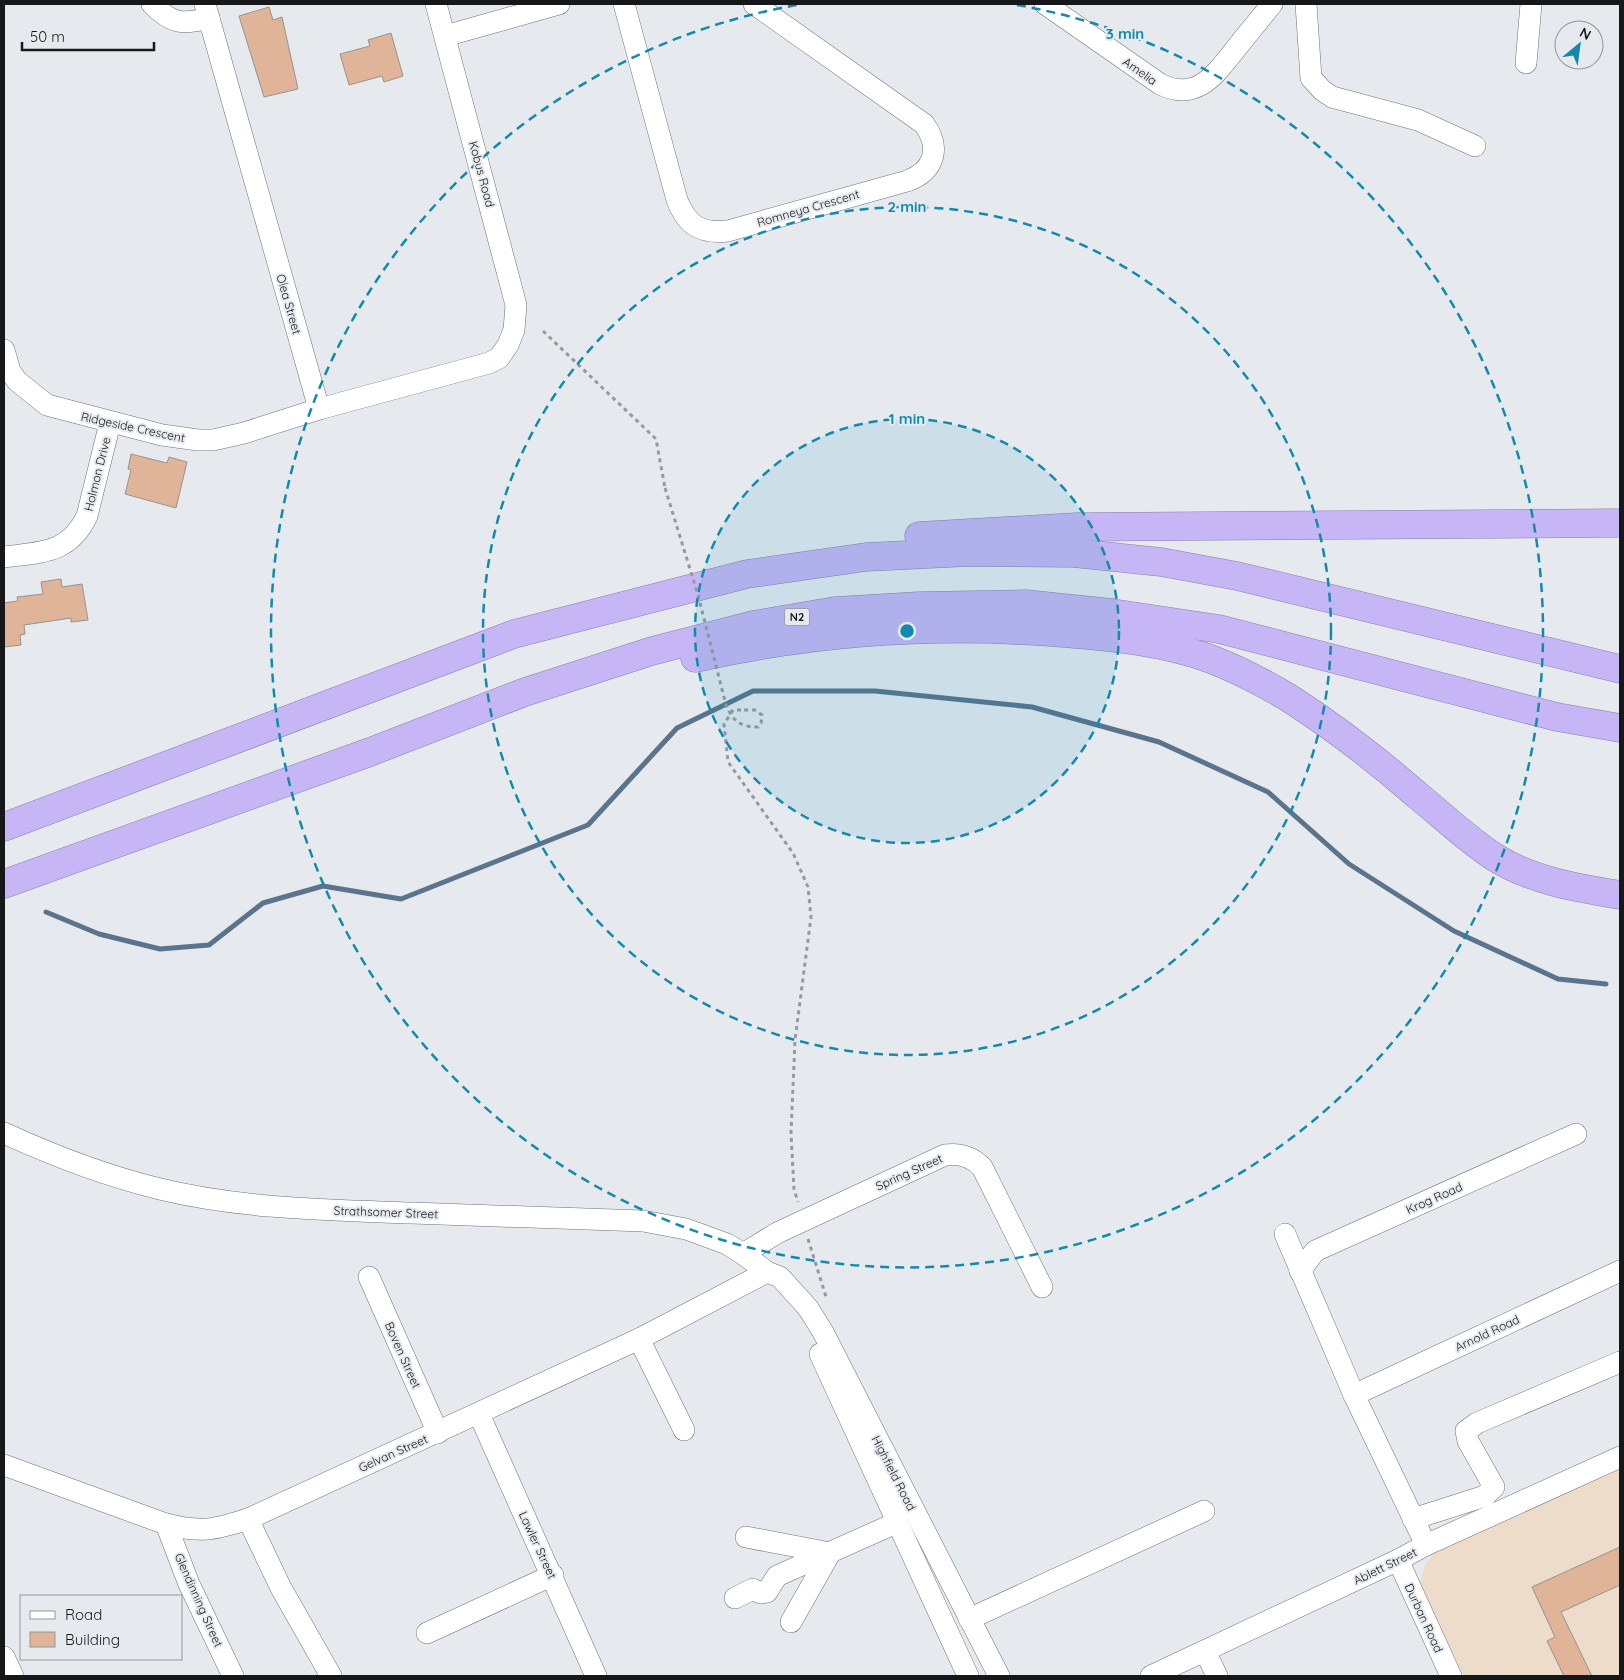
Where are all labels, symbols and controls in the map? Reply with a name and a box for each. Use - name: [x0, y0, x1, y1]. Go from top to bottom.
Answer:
- scale bar: [22, 20, 155, 52]
- north arrow: [1554, 20, 1604, 70]
- text: N: [1576, 23, 1594, 44]
- text: 3 min: [1106, 24, 1144, 43]
- text: 50 m: [30, 27, 65, 46]
- street label: Amelia: [1120, 54, 1160, 88]
- street label: Kobus Road: [466, 139, 498, 209]
- street label: Romneya Crescent: [755, 186, 861, 230]
- text: 2 min: [887, 197, 927, 216]
- street label: Olea Street: [273, 272, 305, 336]
- street label: Ridgeside Crescent: [80, 409, 186, 445]
- text: 1 min: [889, 409, 925, 428]
- street label: Holmon Drive: [81, 435, 114, 513]
- road number: N2: [784, 608, 810, 626]
- centre of rings: [898, 622, 916, 640]
- street label: Spring Street: [873, 1151, 945, 1193]
- street label: Krog Road: [1403, 1179, 1465, 1217]
- street label: Strathsomer Street: [333, 1203, 439, 1221]
- street label: Arnold Road: [1452, 1312, 1522, 1354]
- street label: Boven Street: [382, 1319, 424, 1391]
- street label: Gelvan Street: [356, 1431, 430, 1475]
- street label: Highfield Road: [869, 1433, 919, 1513]
- street label: Lawler Street: [516, 1509, 560, 1581]
- street label: Ablett Street: [1351, 1544, 1419, 1588]
- street label: Glendinning Street: [172, 1551, 226, 1649]
- street label: Durban Road: [1401, 1581, 1447, 1655]
- legend: [20, 1595, 182, 1660]
- text: Road: [65, 1605, 102, 1624]
- text: Building: [65, 1630, 120, 1649]

